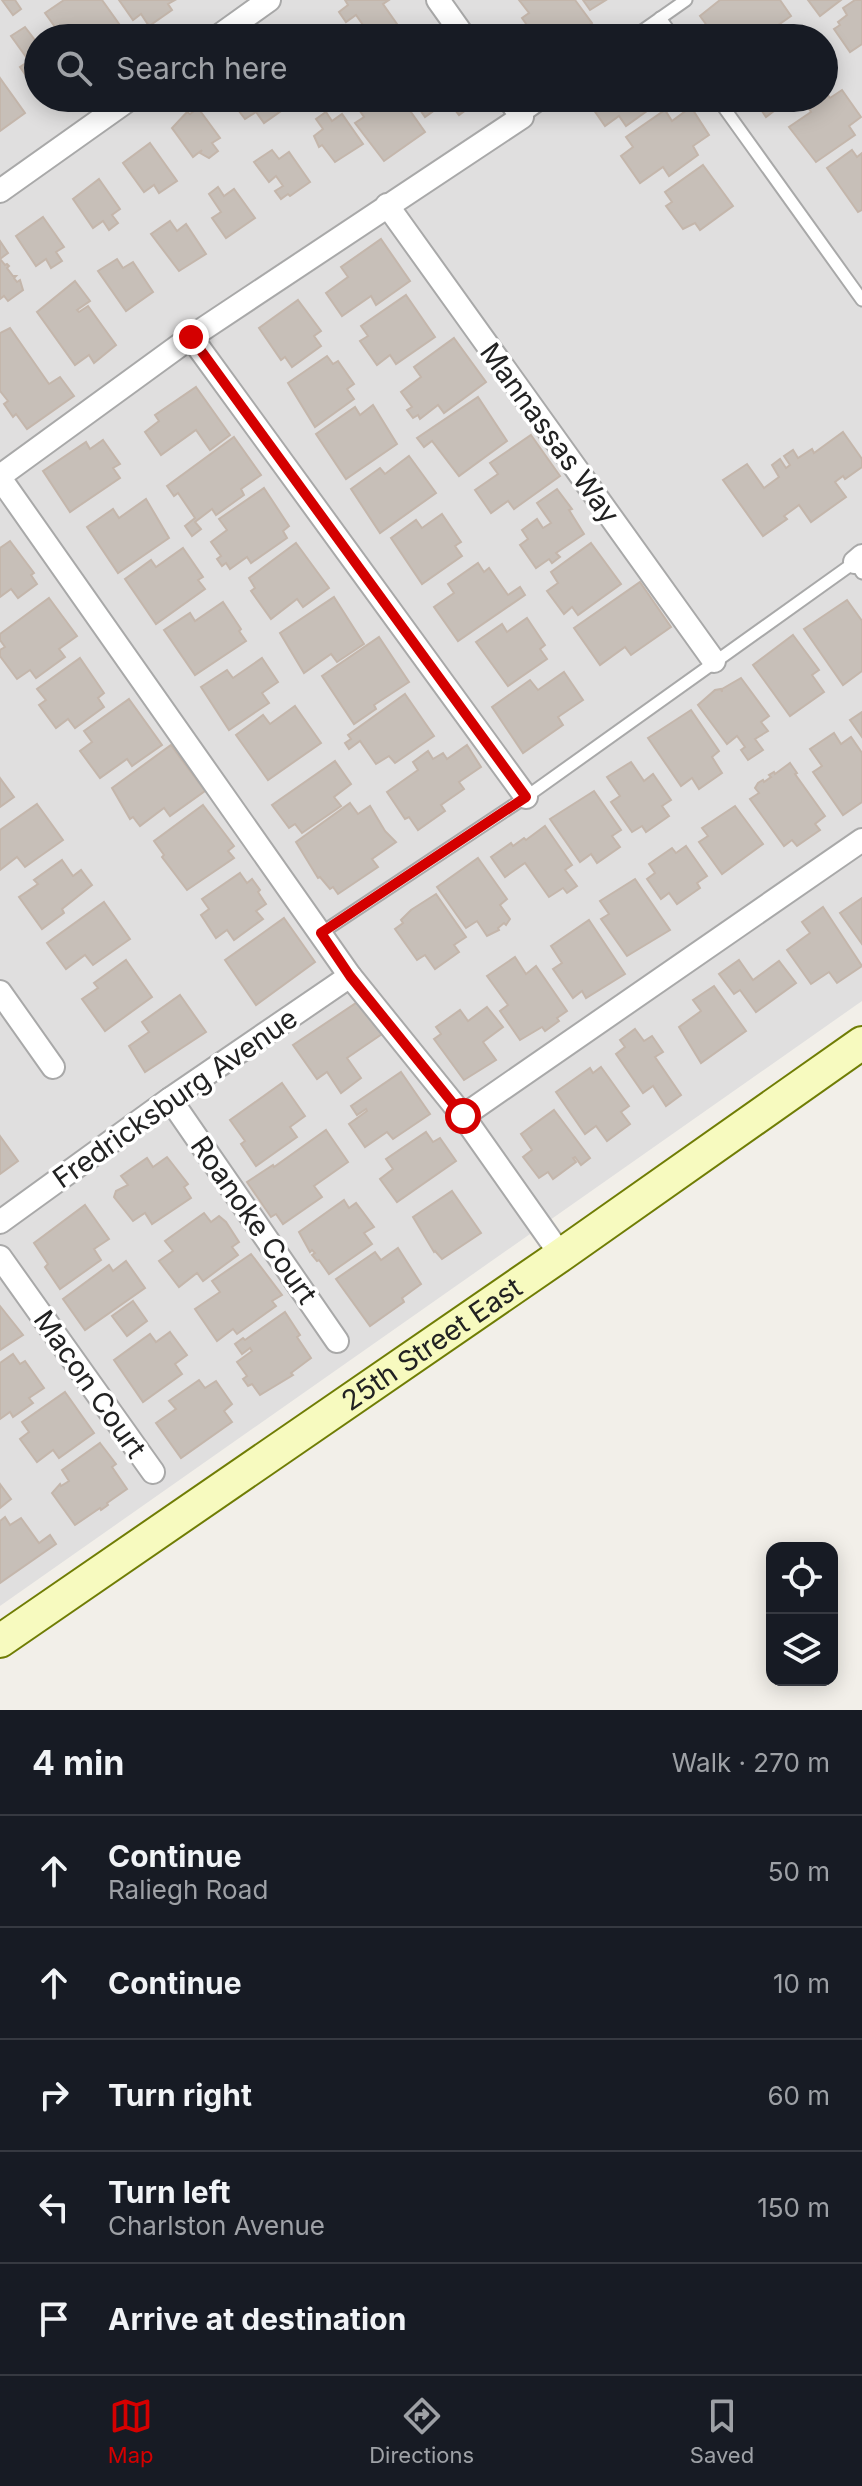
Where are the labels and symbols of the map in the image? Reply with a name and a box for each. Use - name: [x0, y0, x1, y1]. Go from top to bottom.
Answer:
- route end: [173, 319, 209, 355]
- street label: Mannassas Way: [473, 336, 627, 530]
- street label: Fredricksburg Avenue: [46, 1001, 304, 1195]
- route start: [445, 1098, 481, 1134]
- street label: Roanoke Court: [184, 1130, 324, 1310]
- street label: 25th Street East: [335, 1270, 528, 1418]
- street label: Macon Court: [27, 1304, 153, 1464]

